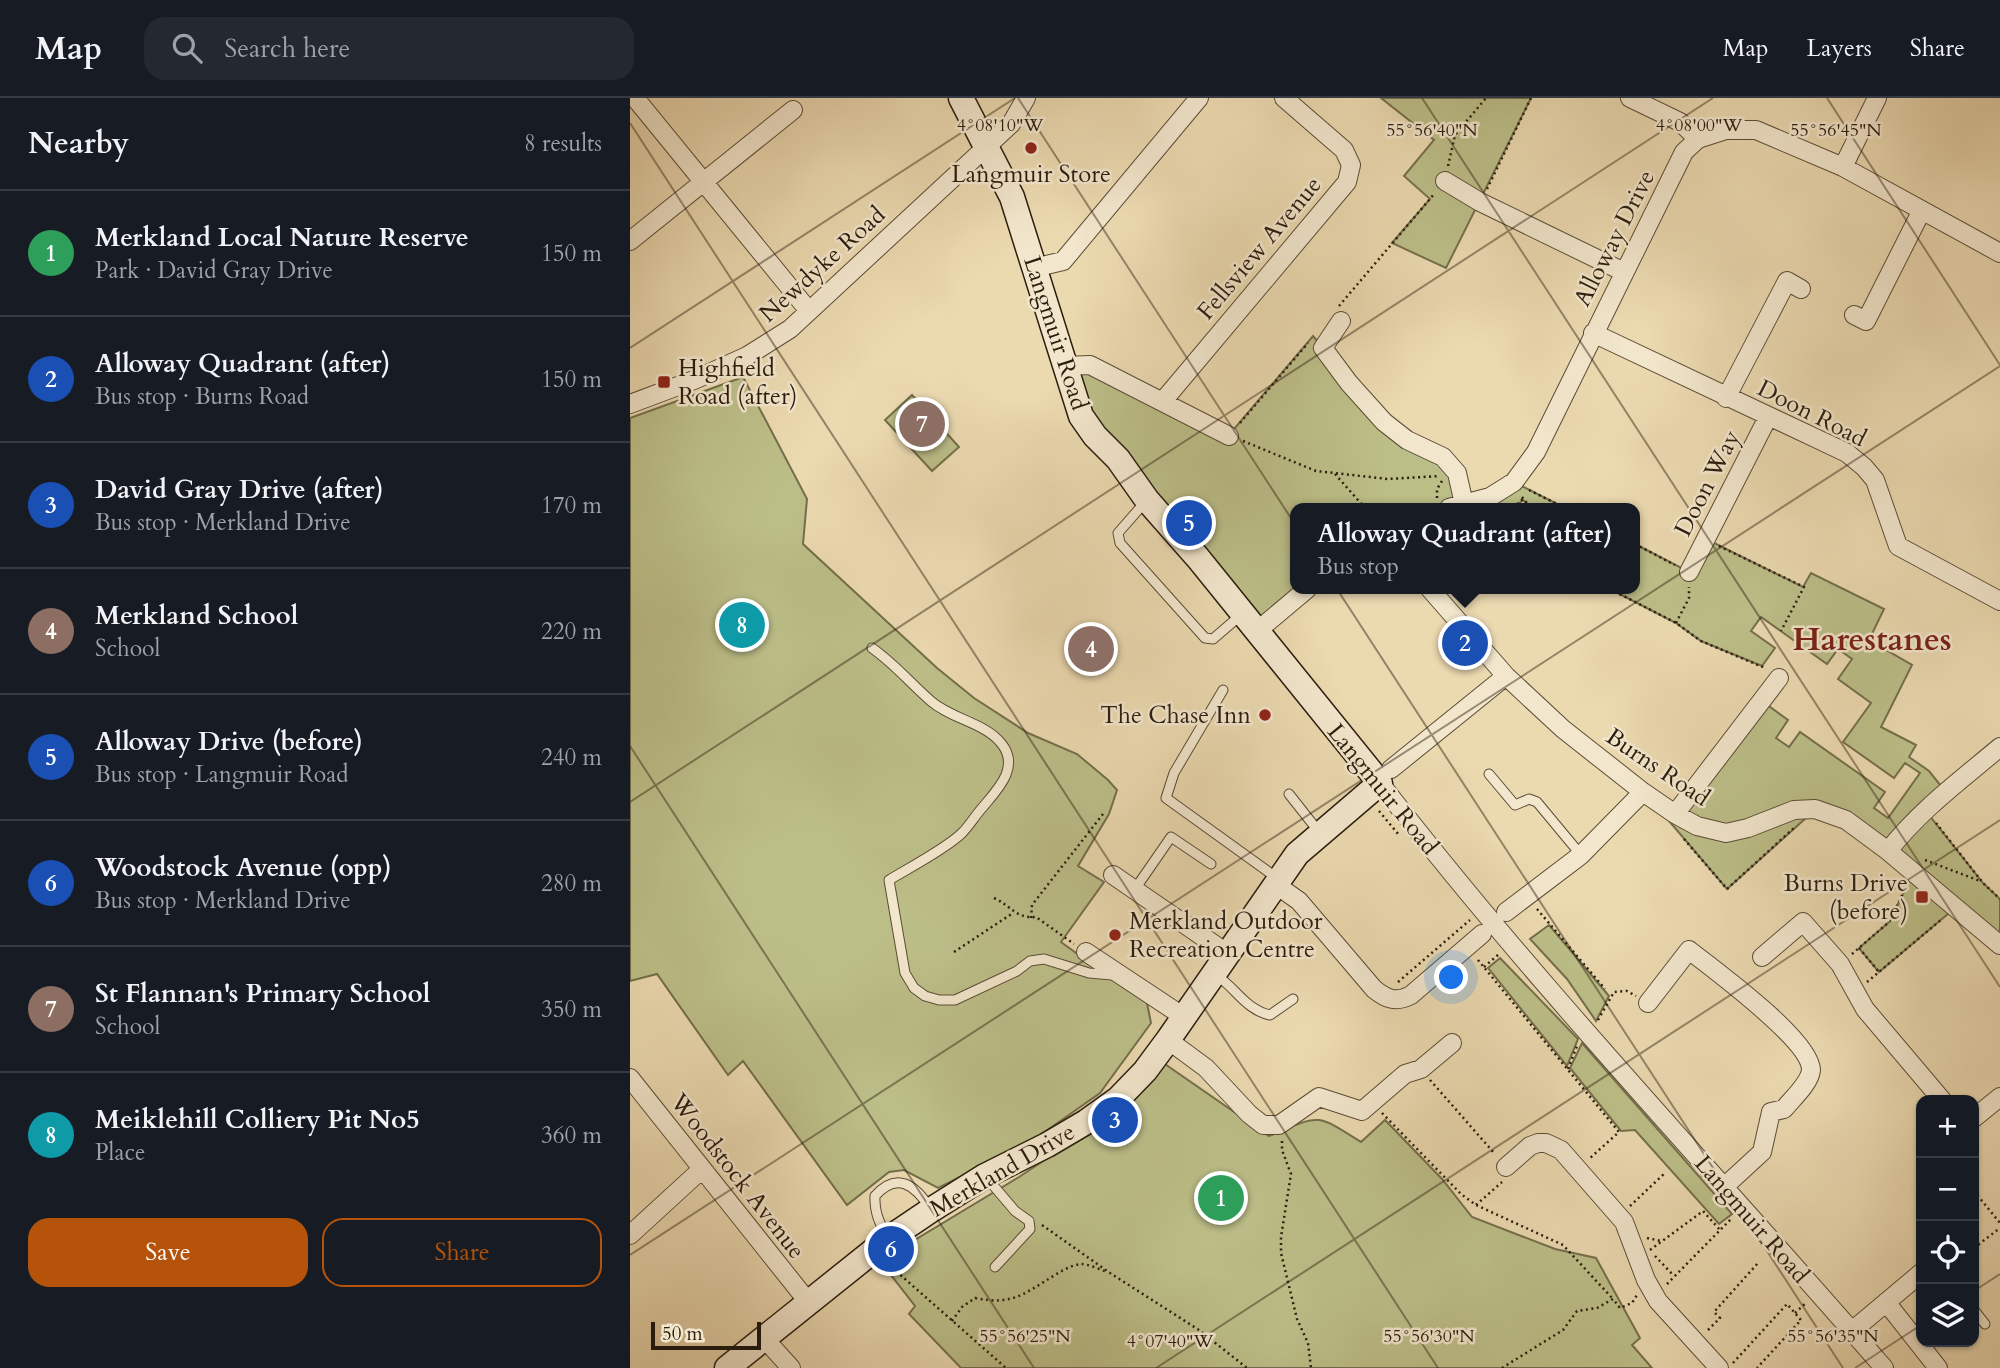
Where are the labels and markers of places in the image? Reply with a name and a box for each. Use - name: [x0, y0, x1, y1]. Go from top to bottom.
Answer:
- marker: Langmuir Store: [1023, 140, 1039, 156]
- place label: Langmuir Store: [951, 158, 1111, 191]
- place label: Highfield Road (after): [678, 352, 797, 413]
- marker: Highfield Road (after): [656, 374, 672, 390]
- pin: 7: [899, 398, 945, 450]
- pin: 5: [1166, 497, 1212, 549]
- pin: 8: [719, 599, 765, 651]
- pin: 2: [1442, 617, 1488, 669]
- pin: 4: [1068, 623, 1114, 675]
- place label: The Chase Inn: [1100, 699, 1251, 732]
- marker: The Chase Inn: [1257, 707, 1273, 723]
- place label: Burns Drive (before): [1784, 867, 1908, 928]
- marker: Burns Drive (before): [1914, 889, 1930, 905]
- place label: Merkland Outdoor Recreation Centre: [1129, 905, 1323, 966]
- marker: Merkland Outdoor Recreation Centre: [1107, 927, 1123, 943]
- pin: 3: [1092, 1094, 1138, 1146]
- pin: 1: [1198, 1172, 1244, 1224]
- pin: 6: [868, 1223, 914, 1275]

